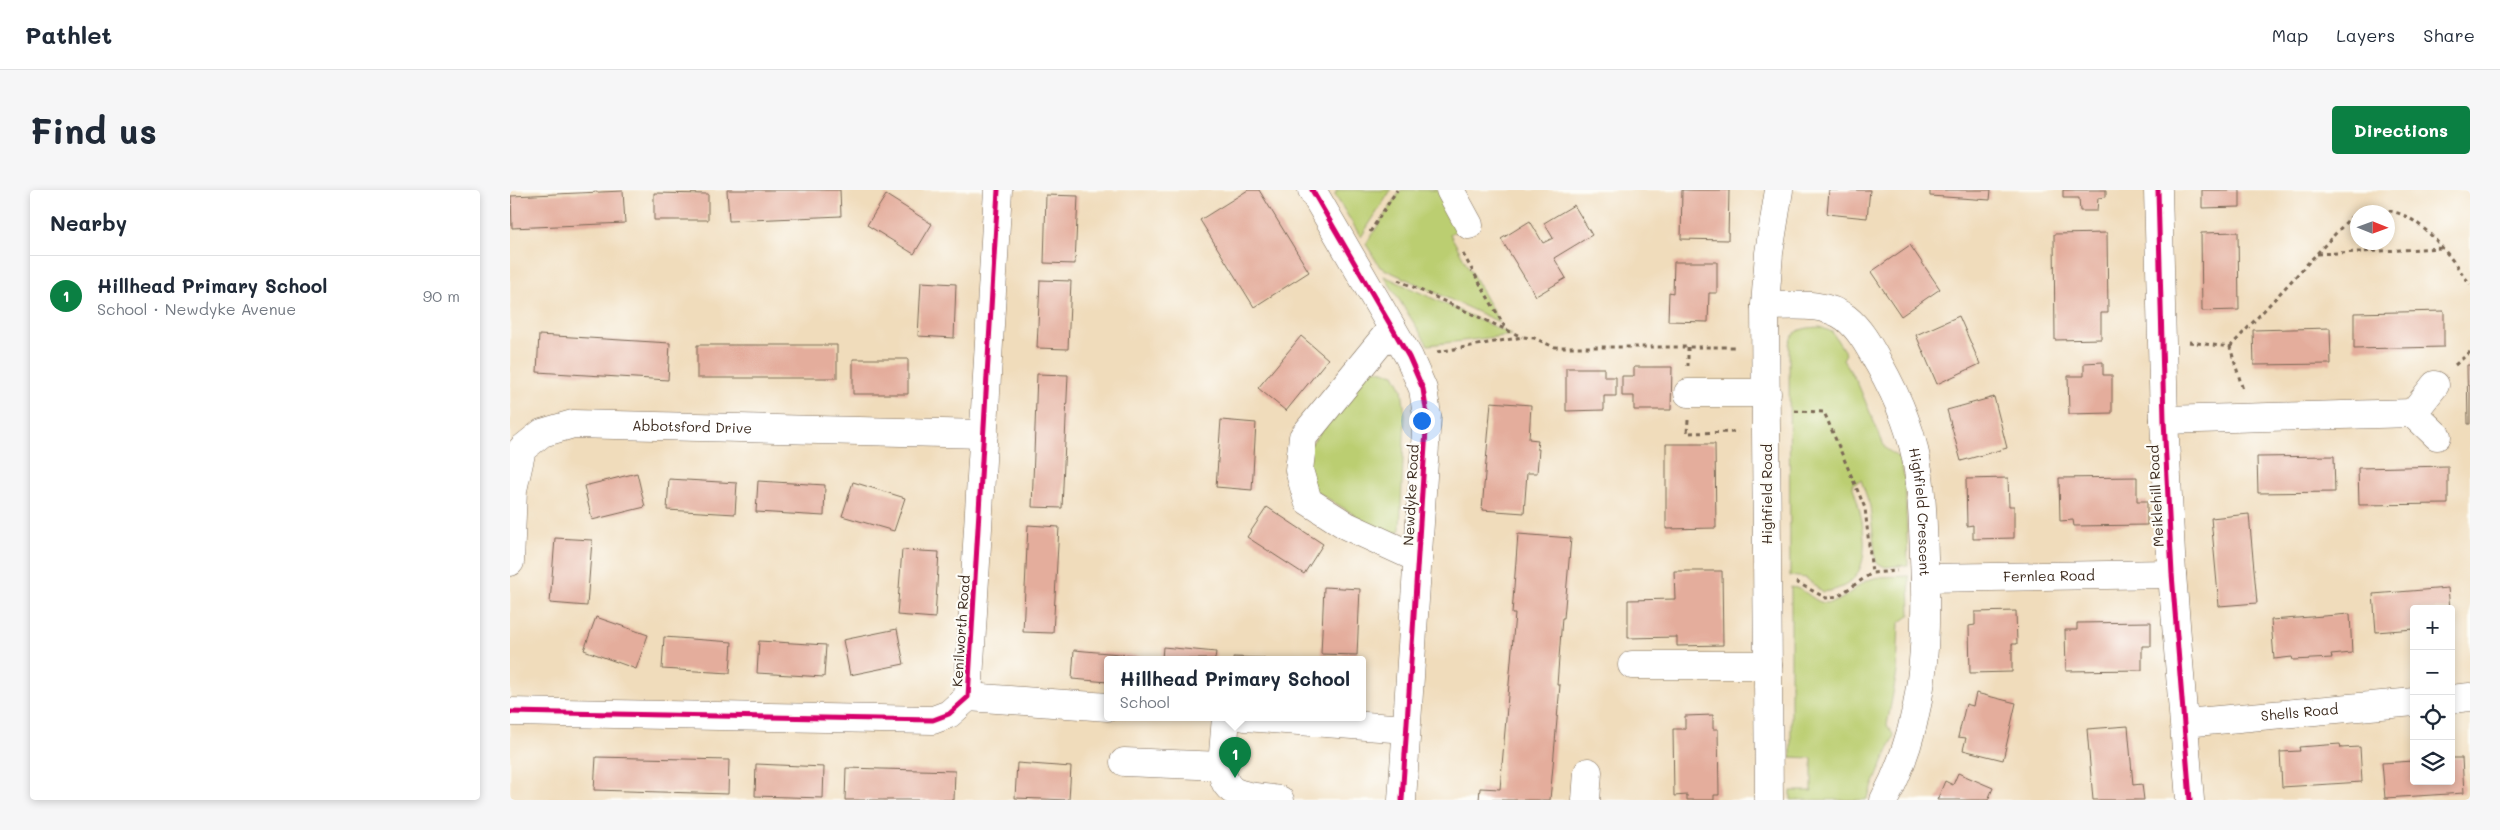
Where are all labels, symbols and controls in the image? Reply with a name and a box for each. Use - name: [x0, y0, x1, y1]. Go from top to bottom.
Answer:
- text: Pathlet: [25, 19, 112, 50]
- text: Map: [2272, 23, 2308, 47]
- text: Layers: [2336, 23, 2395, 47]
- text: Share: [2423, 23, 2475, 47]
- button: Directions: [2332, 106, 2470, 154]
- text: Find us: [30, 107, 157, 153]
- north arrow: [2350, 205, 2395, 250]
- text: Nearby: [50, 209, 127, 236]
- text: Hillhead Primary School: [97, 273, 327, 298]
- text: 1: [62, 285, 70, 306]
- text: 90 m: [423, 285, 460, 306]
- text: School · Newdyke Avenue: [97, 298, 296, 319]
- your location: [1409, 408, 1435, 434]
- street label: Abbotsford Drive: [632, 415, 752, 437]
- street label: Newdyke Road: [1398, 444, 1423, 546]
- street label: Highfield Road: [1757, 444, 1776, 544]
- street label: Meiklehill Road: [2143, 444, 2168, 548]
- street label: Highfield Crescent: [1905, 446, 1935, 577]
- street label: Fernlea Road: [2003, 565, 2095, 586]
- street label: Kenilworth Road: [947, 574, 974, 688]
- map controls: [2410, 605, 2455, 785]
- button: +: [2410, 605, 2455, 650]
- button: −: [2410, 650, 2455, 695]
- popup: [1104, 656, 1366, 721]
- text: Hillhead Primary School: [1120, 666, 1350, 691]
- text: School: [1120, 691, 1170, 712]
- button: locate: [2410, 695, 2455, 740]
- street label: Shells Road: [2260, 699, 2339, 725]
- pin: 1: [1219, 737, 1251, 778]
- button: layers: [2410, 740, 2455, 785]

